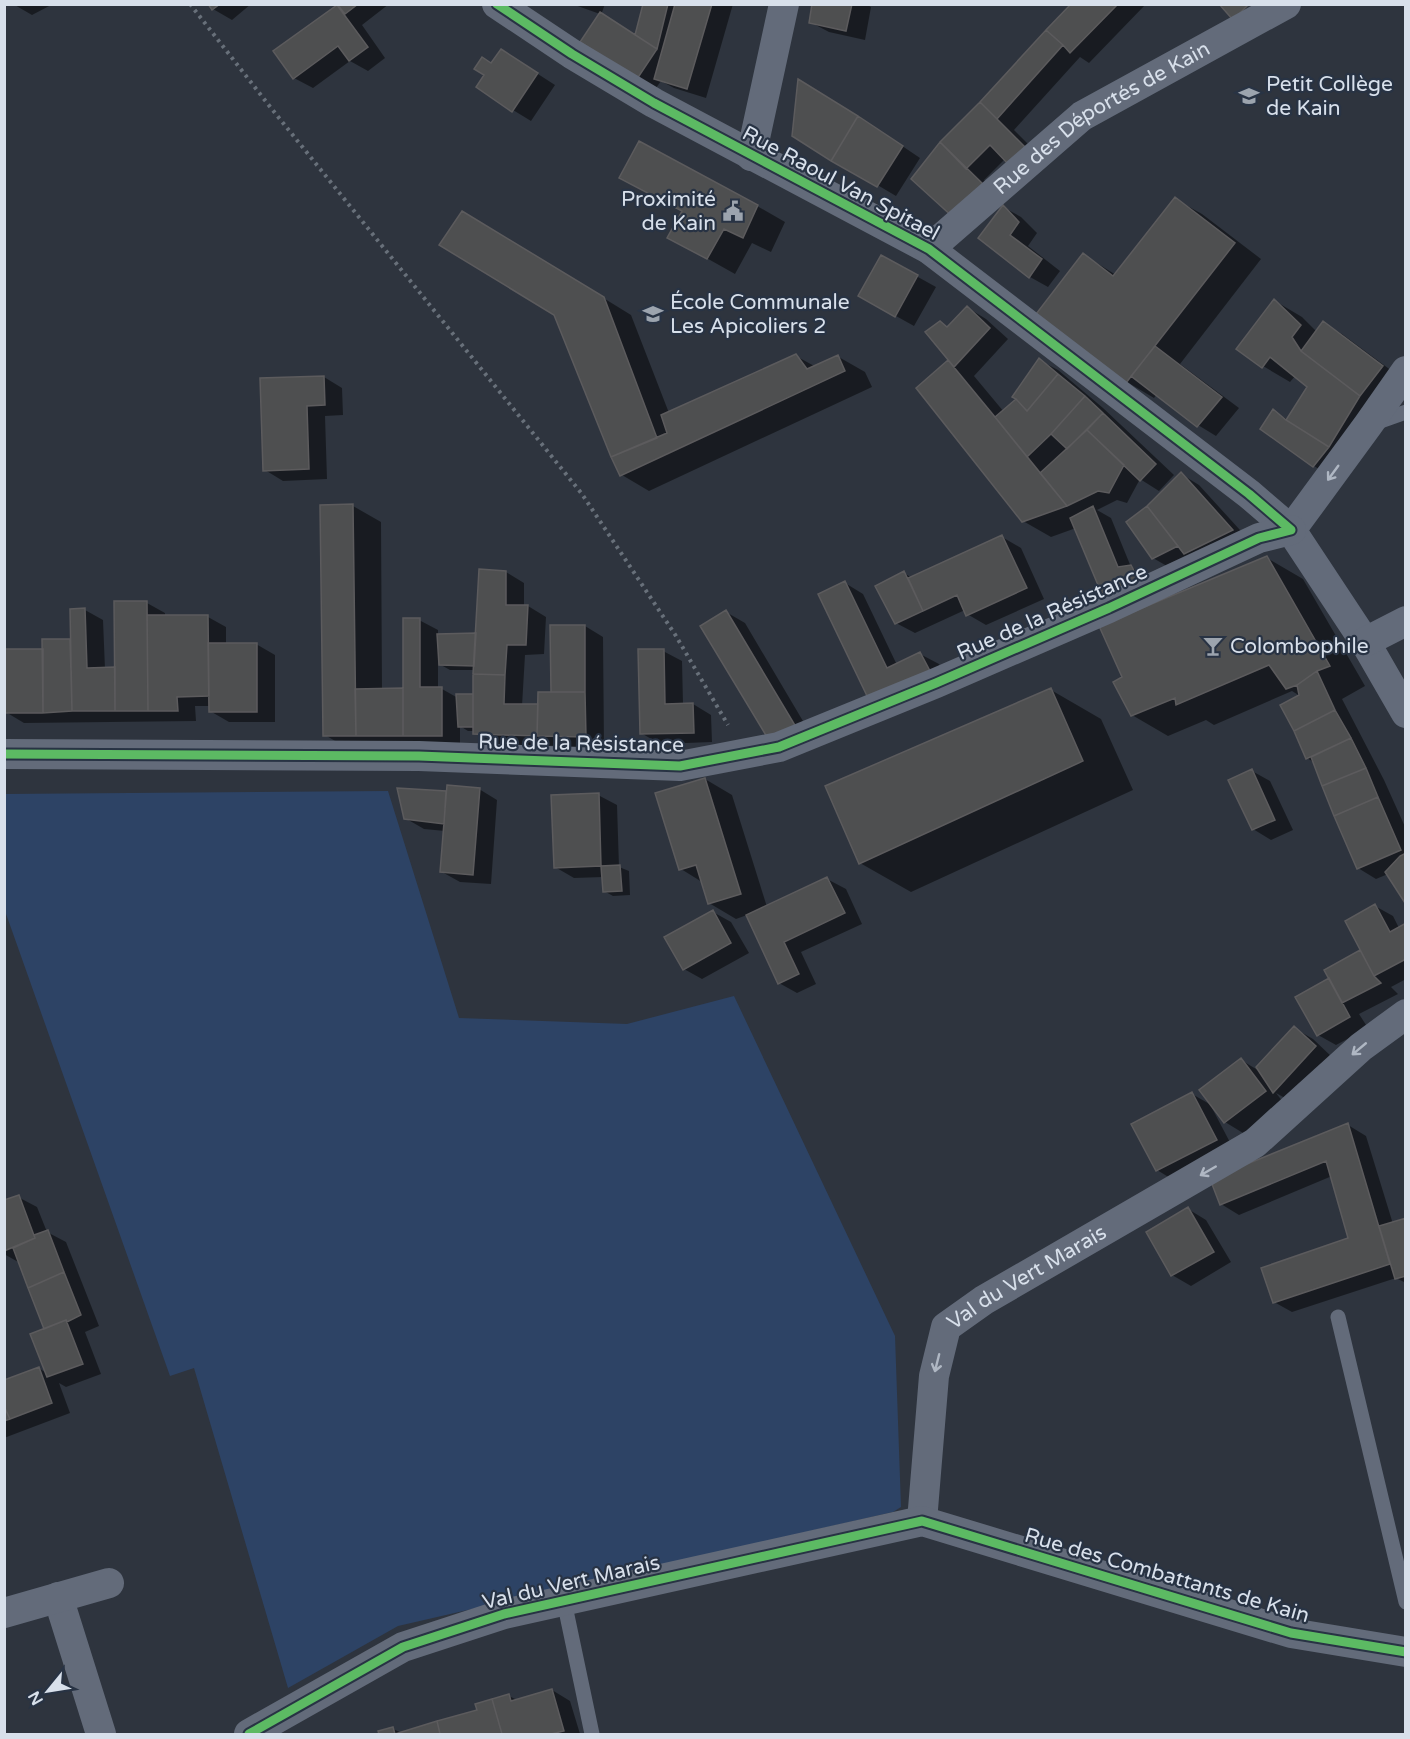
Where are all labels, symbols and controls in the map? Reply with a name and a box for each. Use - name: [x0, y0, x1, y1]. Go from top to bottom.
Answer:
- street label: Rue des Déportés de Kain: [989, 36, 1214, 200]
- place label: Petit Collège de Kain: [1266, 72, 1393, 121]
- school or university icon: Petit Collège de Kain: [1237, 84, 1261, 108]
- street label: Rue Raoul Van Spitael: [738, 121, 944, 246]
- place label: Proximité de Kain: [621, 187, 716, 236]
- public building icon: Proximité de Kain: [721, 199, 745, 223]
- place label: École Communale Les Apicoliers 2: [670, 290, 850, 339]
- school or university icon: École Communale Les Apicoliers 2: [641, 302, 665, 326]
- one-way arrow: [1327, 464, 1339, 480]
- street label: Rue de la Résistance: [953, 559, 1151, 666]
- bar icon: Colombophile: [1201, 634, 1225, 658]
- place label: Colombophile: [1230, 634, 1369, 659]
- street label: Rue de la Résistance: [478, 729, 684, 758]
- one-way arrow: [1352, 1042, 1367, 1056]
- one-way arrow: [1200, 1165, 1217, 1177]
- street label: Val du Vert Marais: [943, 1220, 1111, 1335]
- one-way arrow: [931, 1354, 943, 1373]
- street label: Rue des Combattants de Kain: [1021, 1523, 1312, 1628]
- street label: Val du Vert Marais: [480, 1550, 662, 1615]
- north arrow: [18, 1661, 78, 1721]
- text: N: [24, 1687, 48, 1709]

